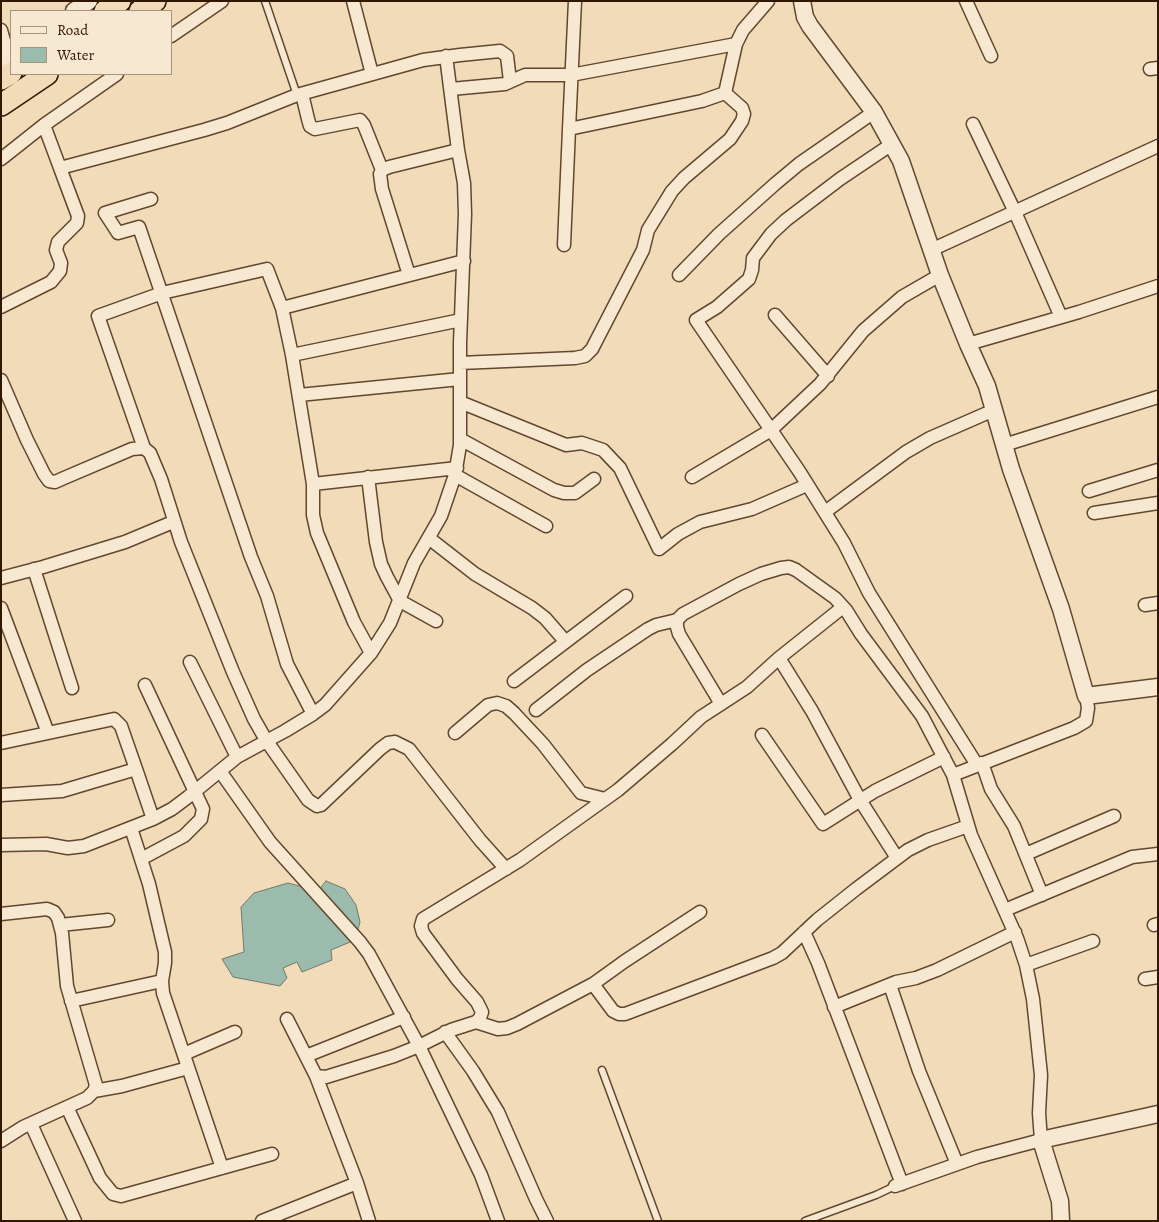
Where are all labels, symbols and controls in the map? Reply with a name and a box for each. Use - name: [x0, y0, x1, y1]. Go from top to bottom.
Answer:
- legend: [10, 10, 172, 75]
- text: Road: [57, 20, 88, 40]
- text: Water: [57, 45, 94, 65]

